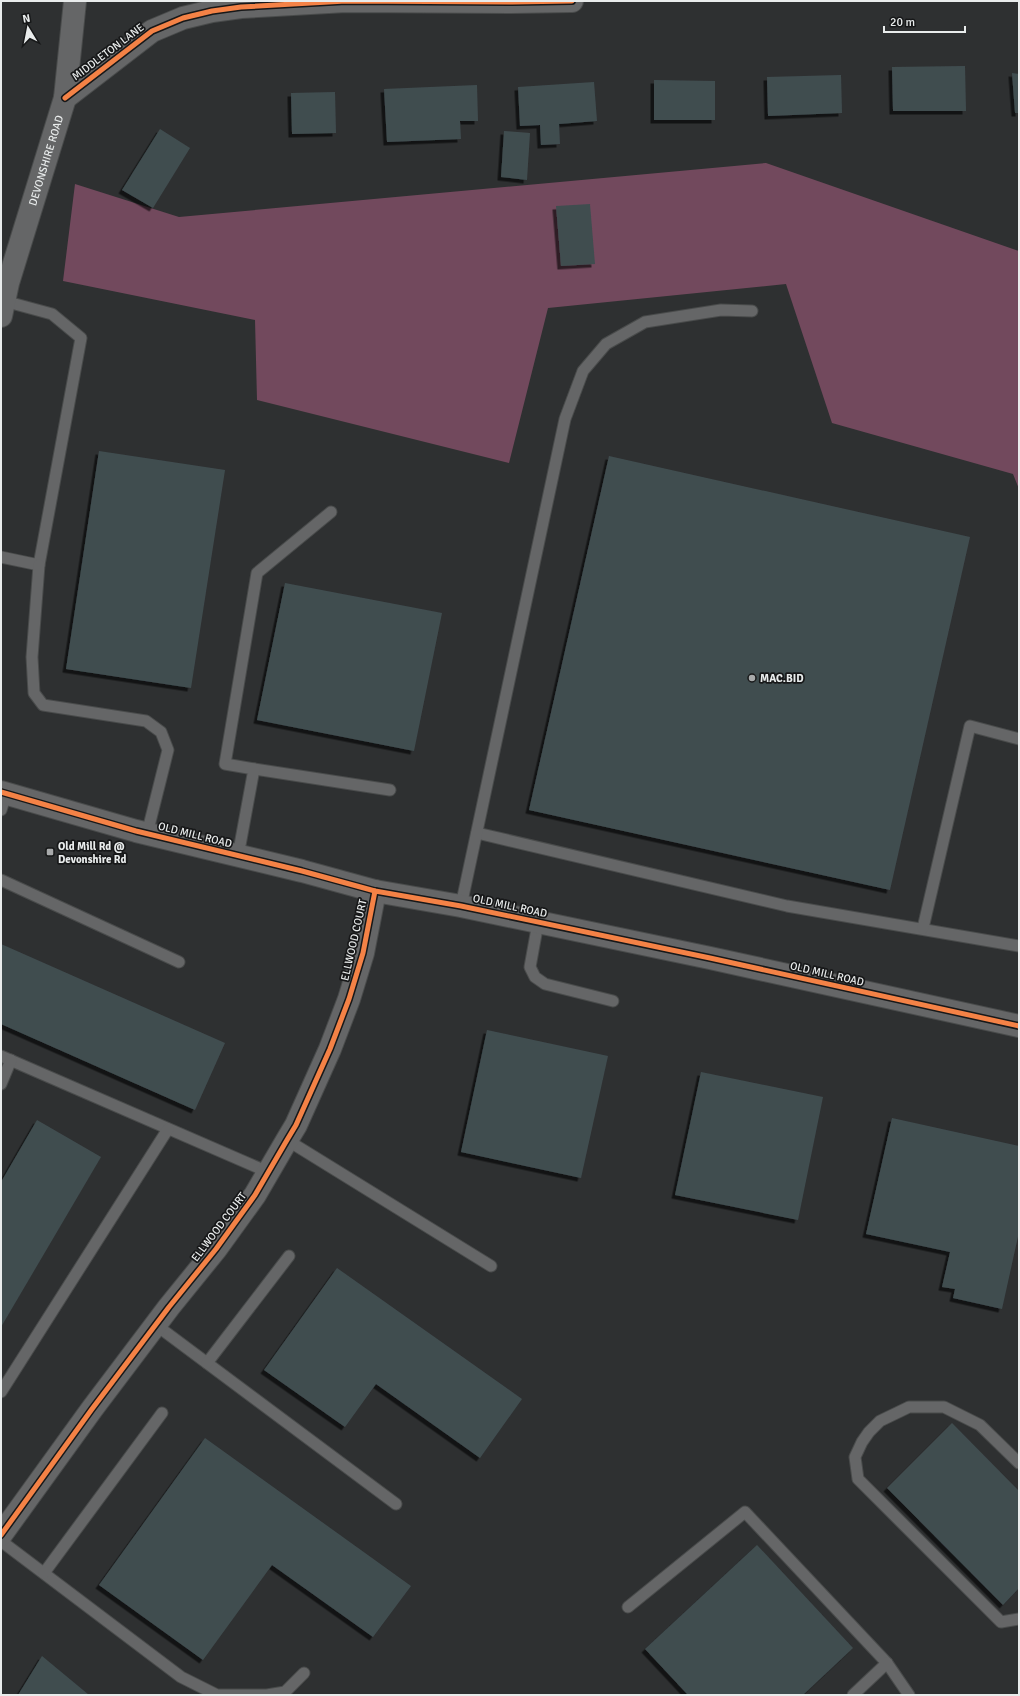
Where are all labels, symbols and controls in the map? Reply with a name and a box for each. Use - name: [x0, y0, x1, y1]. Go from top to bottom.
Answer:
- north arrow: [8, 8, 48, 48]
- scale bar: [884, 8, 965, 34]
- text: N: [21, 12, 31, 26]
- text: 20 m: [890, 15, 915, 30]
- street label: MIDDLETON LANE: [70, 21, 146, 83]
- street label: DEVONSHIRE ROAD: [26, 114, 66, 207]
- place label: MAC.BID: [760, 672, 804, 685]
- marker: MAC.BID: [747, 673, 757, 683]
- street label: OLD MILL ROAD: [157, 820, 233, 850]
- place label: Old Mill Rd @ Devonshire Rd: [58, 840, 126, 866]
- marker: Old Mill Rd @ Devonshire Rd: [45, 847, 55, 857]
- street label: OLD MILL ROAD: [472, 892, 548, 920]
- street label: ELLWOOD COURT: [338, 897, 370, 982]
- street label: OLD MILL ROAD: [789, 959, 865, 989]
- street label: ELLWOOD COURT: [189, 1189, 250, 1264]

